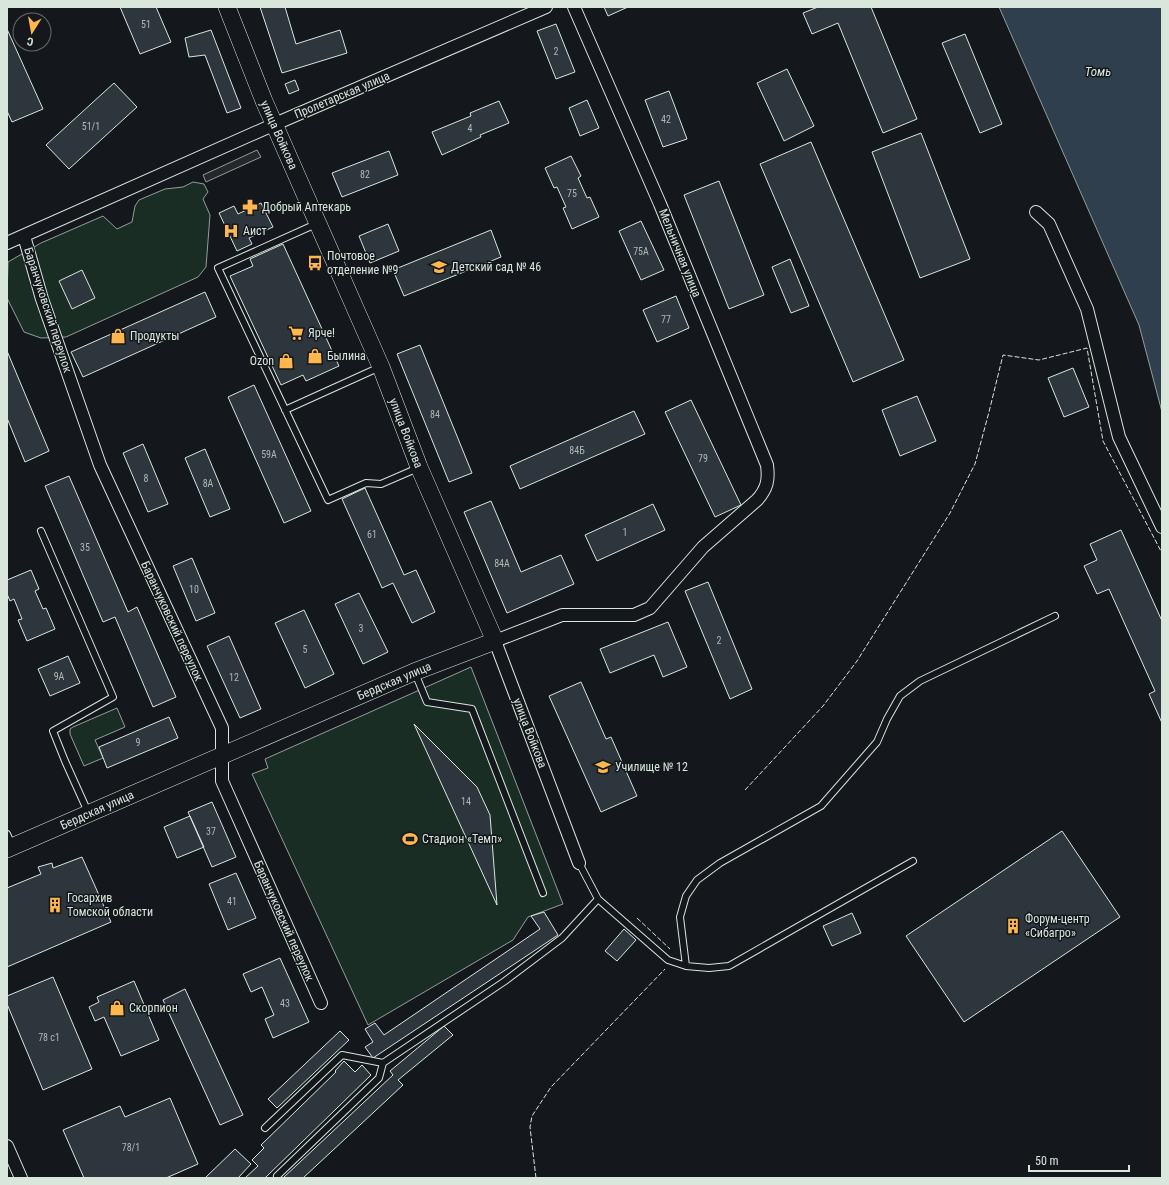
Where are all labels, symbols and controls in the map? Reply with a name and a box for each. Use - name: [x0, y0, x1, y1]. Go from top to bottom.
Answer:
- north arrow: [12, 12, 52, 52]
- house number: 51: [141, 19, 151, 30]
- text: С: [26, 34, 35, 48]
- house number: 2: [554, 46, 559, 57]
- water label: Томь: [1085, 64, 1111, 79]
- street label: Пролетарская улица: [292, 68, 392, 121]
- street label: улица Войкова: [258, 98, 301, 172]
- house number: 42: [661, 114, 671, 125]
- house number: 51/1: [82, 121, 100, 132]
- house number: 4: [468, 123, 473, 134]
- house number: 82: [360, 169, 370, 180]
- house number: 75: [567, 188, 577, 199]
- pharmacy icon: Добрый Аптекарь: [241, 198, 259, 216]
- place label: Добрый Аптекарь: [262, 200, 351, 214]
- street label: Мельничная улица: [656, 207, 704, 299]
- hospital icon: Аист: [222, 222, 240, 240]
- place label: Аист: [243, 224, 267, 238]
- street label: Баранчуковский переулок: [21, 246, 75, 375]
- house number: 75А: [633, 246, 649, 257]
- place label: Почтовое отделение №9: [327, 249, 399, 277]
- bus stop icon: Почтовое отделение №9: [306, 254, 324, 272]
- school or university icon: Детский сад № 46: [430, 258, 448, 276]
- place label: Детский сад № 46: [451, 260, 541, 274]
- house number: 77: [661, 314, 671, 325]
- supermarket icon: Ярче!: [287, 324, 305, 342]
- place label: Ярче!: [308, 326, 335, 340]
- shop icon: Продукты: [109, 327, 127, 345]
- place label: Продукты: [130, 329, 179, 343]
- shop icon: Былина: [306, 347, 324, 365]
- place label: Былина: [327, 349, 366, 363]
- shop icon: Ozon: [277, 352, 295, 370]
- place label: Ozon: [250, 354, 274, 368]
- street label: улица Войкова: [386, 396, 426, 470]
- house number: 84: [430, 409, 440, 420]
- house number: 84Б: [569, 445, 585, 456]
- house number: 59А: [261, 449, 277, 460]
- house number: 79: [698, 453, 708, 464]
- house number: 8: [144, 473, 149, 484]
- house number: 8А: [203, 478, 214, 489]
- house number: 1: [623, 527, 627, 538]
- house number: 61: [367, 529, 377, 540]
- house number: 35: [80, 542, 90, 553]
- house number: 84А: [494, 558, 510, 569]
- street label: Баранчуковский переулок: [138, 559, 206, 683]
- house number: 10: [189, 584, 199, 595]
- house number: 3: [359, 623, 364, 634]
- house number: 2: [717, 635, 722, 646]
- house number: 5: [303, 644, 308, 655]
- street label: Бердская улица: [355, 659, 433, 703]
- house number: 9А: [54, 671, 65, 682]
- house number: 12: [229, 672, 239, 683]
- street label: улица Войкова: [510, 696, 550, 770]
- house number: 9: [136, 737, 141, 748]
- school or university icon: Училище № 12: [594, 758, 612, 776]
- place label: Училище № 12: [615, 760, 688, 774]
- street label: Бердская улица: [58, 787, 136, 832]
- house number: 14: [461, 796, 471, 807]
- house number: 37: [206, 826, 216, 837]
- sports icon: Стадион «Темп»: [401, 830, 419, 848]
- place label: Стадион «Темп»: [422, 832, 502, 846]
- street label: Баранчуковский переулок: [251, 858, 317, 984]
- place label: Госархив Томской области: [67, 891, 153, 919]
- building icon: Госархив Томской области: [46, 896, 64, 914]
- house number: 41: [227, 896, 237, 907]
- place label: Форум-центр «Сибагро»: [1025, 912, 1090, 940]
- building icon: Форум-центр «Сибагро»: [1004, 917, 1022, 935]
- house number: 43: [280, 998, 290, 1009]
- shop icon: Скорпион: [108, 999, 126, 1017]
- place label: Скорпион: [129, 1001, 178, 1015]
- house number: 78 с1: [38, 1032, 60, 1043]
- house number: 78/1: [122, 1142, 140, 1153]
- scale bar: [1029, 1147, 1129, 1173]
- text: 50 m: [1035, 1154, 1059, 1168]

